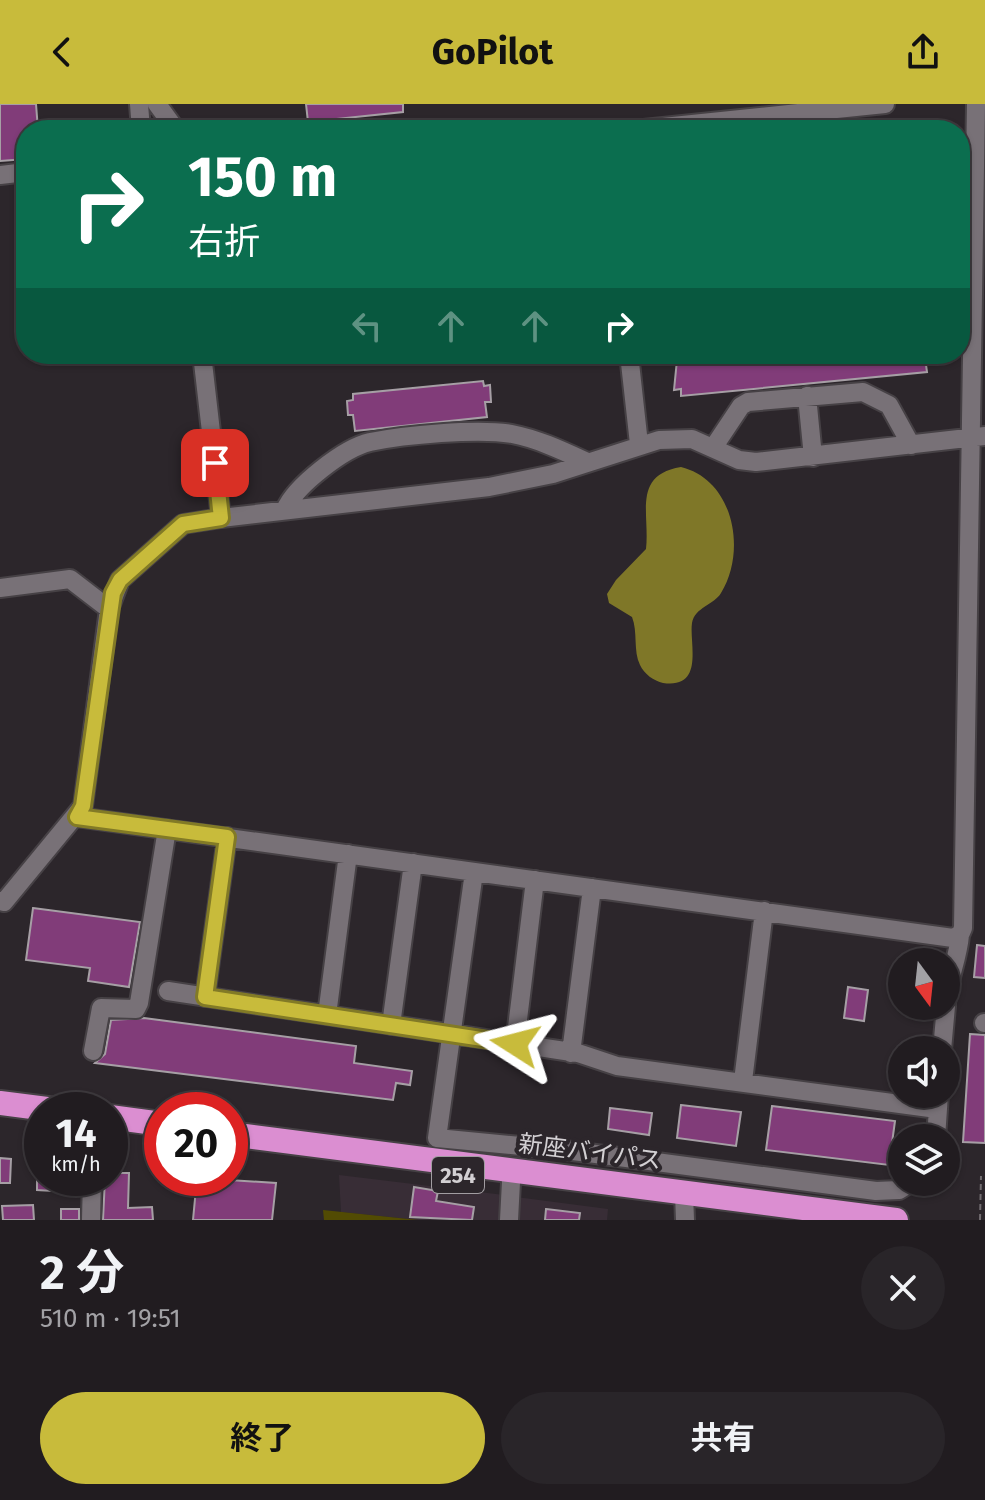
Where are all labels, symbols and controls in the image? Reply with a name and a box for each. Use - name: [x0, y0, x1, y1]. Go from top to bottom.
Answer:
- icon: back: [40, 30, 84, 74]
- text: GoPilot: [432, 30, 553, 74]
- icon: share: [901, 30, 945, 74]
- text: 150 m: [188, 144, 337, 211]
- icon: right: [56, 152, 160, 256]
- text: 右折: [188, 220, 260, 264]
- icon: left: [345, 304, 389, 348]
- icon: ahead: [429, 304, 473, 348]
- icon: ahead: [513, 304, 557, 348]
- icon: right: [597, 304, 641, 348]
- pin: [181, 429, 249, 497]
- icon: arrive: [193, 441, 237, 485]
- north arrow: [888, 948, 960, 1020]
- map controls: [888, 948, 960, 1196]
- position arrow: [473, 1002, 557, 1086]
- button: sound: [888, 1036, 960, 1108]
- speed limit sign: 20: [144, 1092, 248, 1196]
- text: 14: [55, 1110, 97, 1158]
- button: layers: [888, 1124, 960, 1196]
- street label: 新座バイパス: [517, 1129, 663, 1175]
- text: km/h: [51, 1152, 101, 1176]
- road number: 254: [432, 1157, 484, 1193]
- text: 2 分: [40, 1244, 124, 1302]
- button: close: [861, 1246, 945, 1330]
- text: 510 m · 19:51: [40, 1303, 181, 1334]
- button: 終了: [40, 1392, 485, 1484]
- button: 共有: [501, 1392, 945, 1484]

